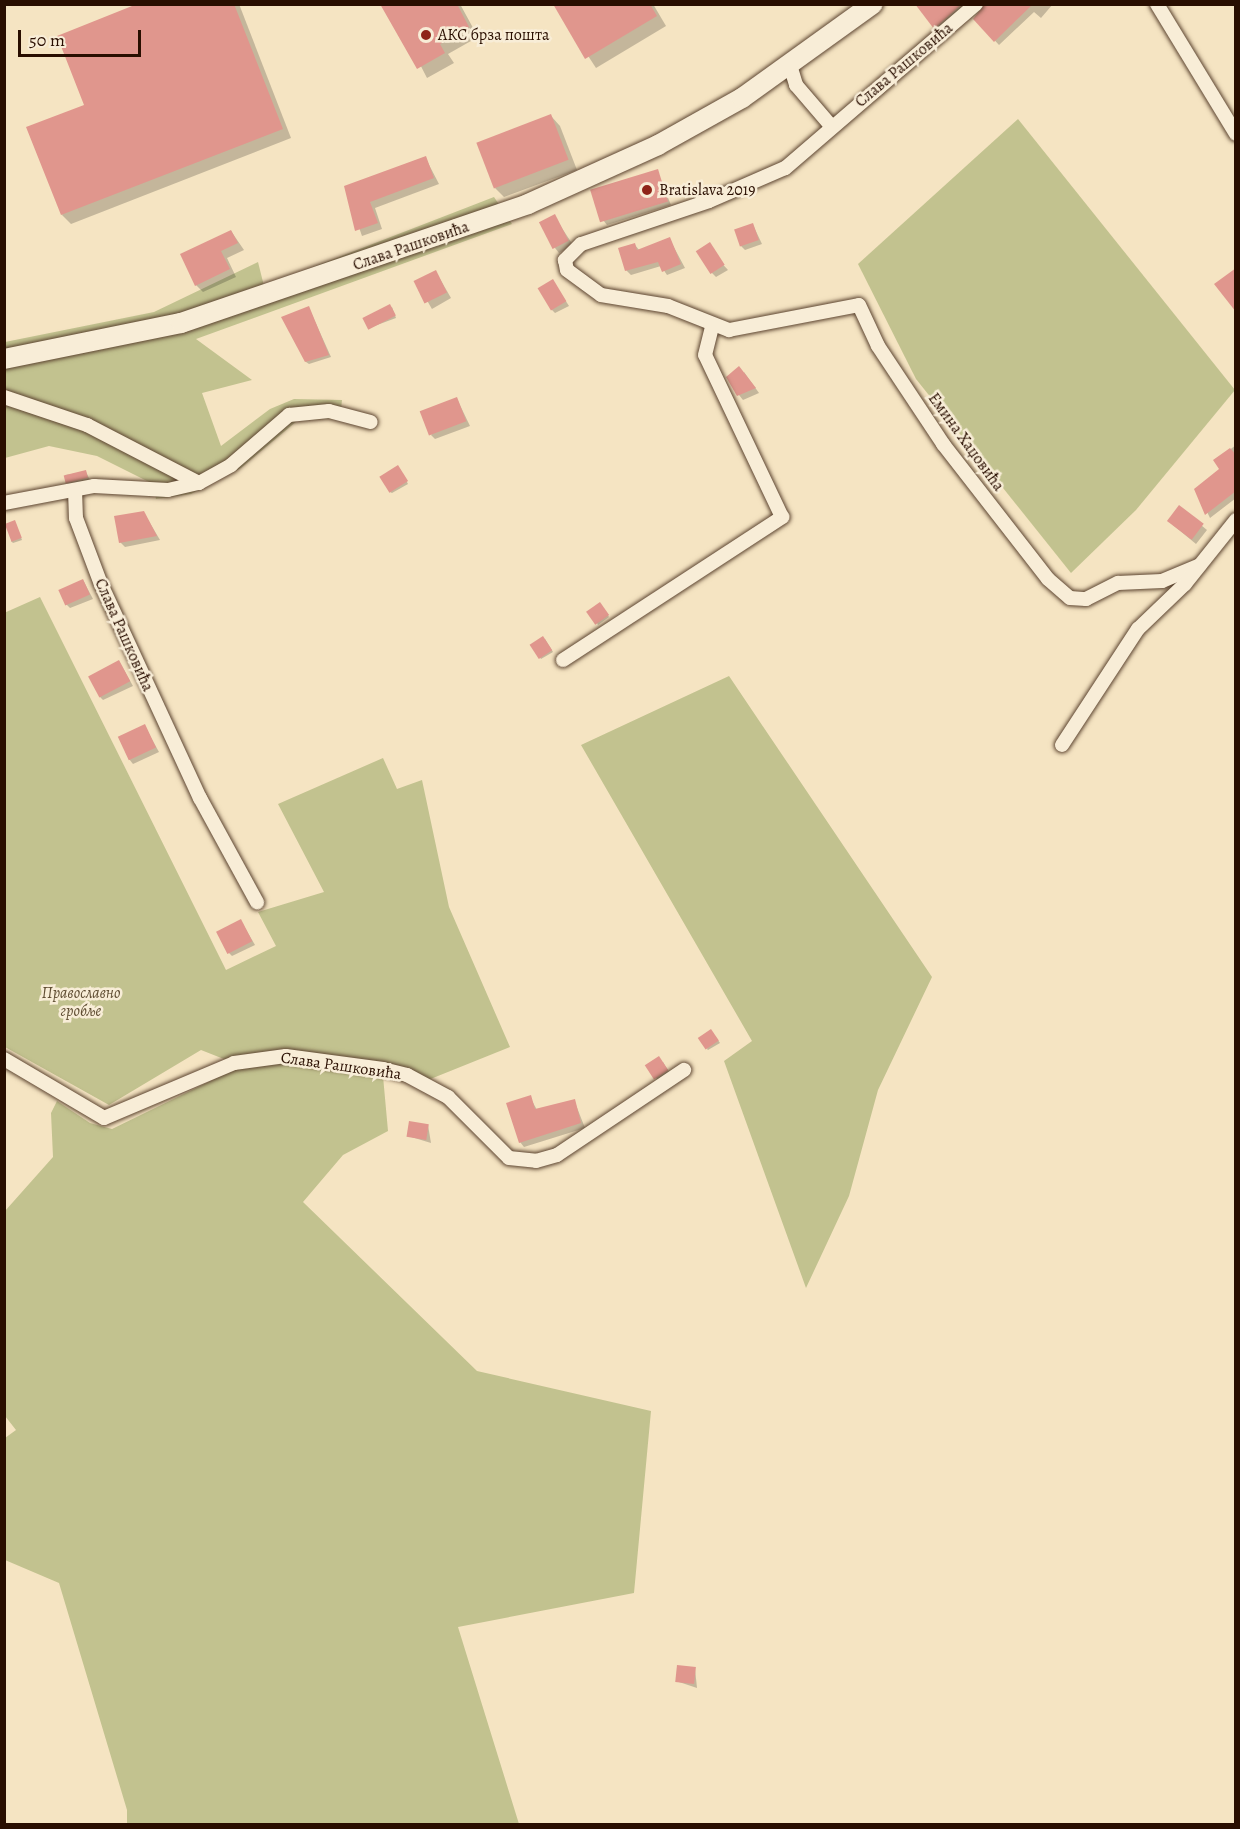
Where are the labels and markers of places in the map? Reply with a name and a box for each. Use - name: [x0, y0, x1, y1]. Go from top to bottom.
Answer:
- place label: АКС брза пошта: [438, 25, 549, 45]
- marker: АКС брза пошта: [419, 28, 433, 42]
- place label: Bratislava 2019: [659, 180, 755, 200]
- marker: Bratislava 2019: [640, 183, 654, 197]

